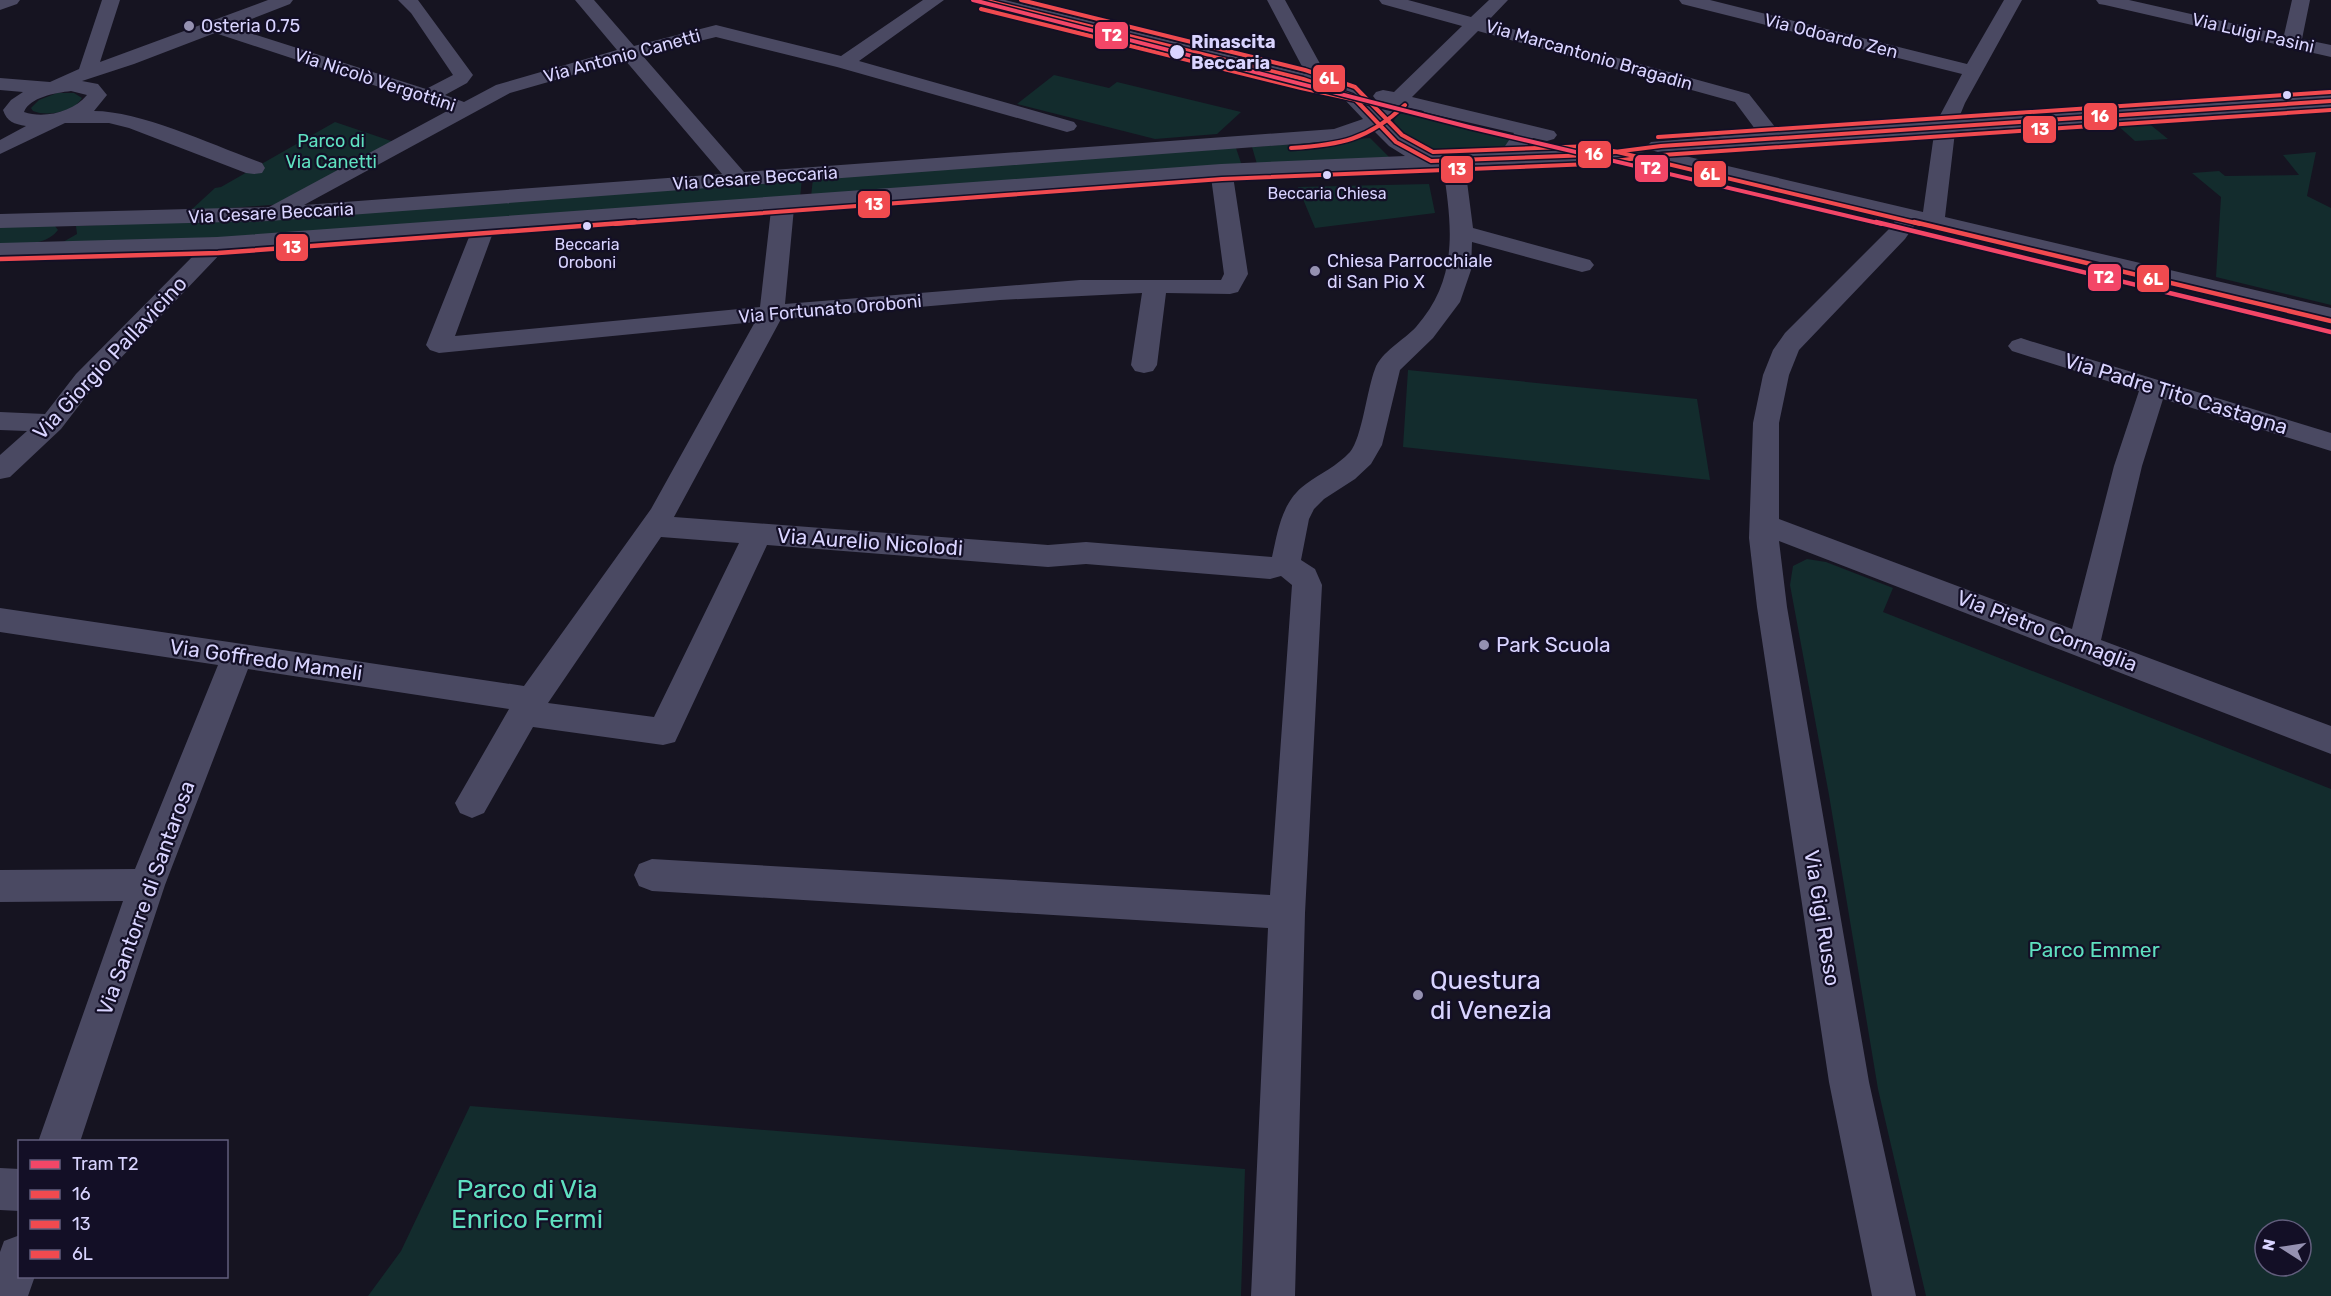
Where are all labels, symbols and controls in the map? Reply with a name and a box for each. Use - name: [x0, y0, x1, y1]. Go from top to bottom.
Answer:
- street label: Via Luigi Pasini: [2190, 8, 2316, 58]
- street label: Via Odoardo Zen: [1762, 9, 1900, 63]
- place label: Osteria 0.75: [201, 15, 300, 37]
- street label: Via Marcantonio Bragadin: [1483, 15, 1695, 95]
- marker: Osteria 0.75: [182, 19, 196, 33]
- line badge: T2: [1094, 21, 1129, 50]
- street label: Via Antonio Canetti: [541, 24, 703, 88]
- text: T2: [1102, 26, 1122, 45]
- place label: Rinascita Beccaria: [1191, 31, 1276, 74]
- marker: Rinascita Beccaria: [1168, 43, 1186, 61]
- street label: Via Nicolò Vergottini: [291, 44, 459, 116]
- line badge: 6L: [1312, 64, 1346, 93]
- text: 6L: [1319, 69, 1339, 88]
- unlabelled marker: [2281, 89, 2293, 101]
- line badge: 16: [2083, 102, 2118, 131]
- text: 16: [2091, 107, 2109, 126]
- line badge: 13: [2022, 115, 2057, 144]
- text: 13: [2031, 120, 2049, 139]
- park label: Parco di Via Canetti: [285, 130, 377, 173]
- line badge: 16: [1577, 140, 1612, 169]
- text: 16: [1585, 145, 1603, 164]
- line badge: T2: [1634, 154, 1669, 183]
- line badge: 13: [1440, 155, 1474, 184]
- text: T2: [1641, 159, 1661, 178]
- text: 13: [1448, 160, 1466, 179]
- line badge: 6L: [1693, 160, 1727, 188]
- street label: Via Cesare Beccaria: [672, 161, 838, 195]
- text: 6L: [1700, 165, 1720, 184]
- marker: Beccaria Chiesa: [1321, 169, 1333, 181]
- place label: Beccaria Chiesa: [1267, 184, 1387, 203]
- line badge: 13: [857, 190, 891, 219]
- text: 13: [865, 195, 883, 214]
- street label: Via Cesare Beccaria: [188, 198, 354, 228]
- marker: Beccaria Oroboni: [581, 220, 593, 232]
- line badge: 13: [275, 233, 309, 262]
- place label: Beccaria Oroboni: [555, 235, 619, 272]
- text: 13: [283, 238, 301, 257]
- place label: Chiesa Parrocchiale di San Pio X: [1327, 250, 1493, 293]
- line badge: T2: [2087, 263, 2122, 292]
- marker: Chiesa Parrocchiale di San Pio X: [1308, 264, 1322, 278]
- line badge: 6L: [2136, 264, 2170, 293]
- text: T2: [2094, 268, 2114, 287]
- text: 6L: [2143, 270, 2163, 289]
- street label: Via Giorgio Pallavicino: [27, 271, 192, 444]
- street label: Via Fortunato Oroboni: [737, 290, 923, 328]
- street label: Via Padre Tito Castagna: [2061, 348, 2291, 439]
- street label: Via Aurelio Nicolodi: [776, 523, 964, 560]
- street label: Via Pietro Cornaglia: [1953, 585, 2141, 677]
- place label: Park Scuola: [1496, 632, 1611, 657]
- street label: Via Goffredo Mameli: [168, 634, 364, 685]
- marker: Park Scuola: [1477, 638, 1491, 652]
- street label: Via Santorre di Santarosa: [91, 777, 200, 1018]
- street label: Via Gigi Russo: [1799, 848, 1846, 988]
- park label: Parco Emmer: [2028, 937, 2160, 962]
- place label: Questura di Venezia: [1430, 965, 1552, 1026]
- marker: Questura di Venezia: [1411, 988, 1425, 1002]
- legend: [18, 1140, 228, 1278]
- text: Tram T2: [72, 1153, 139, 1175]
- park label: Parco di Via Enrico Fermi: [451, 1174, 603, 1235]
- text: 16: [72, 1183, 91, 1205]
- text: 13: [72, 1213, 91, 1235]
- north arrow: [2253, 1218, 2313, 1278]
- text: N: [2258, 1237, 2279, 1253]
- text: 6L: [72, 1243, 93, 1265]

